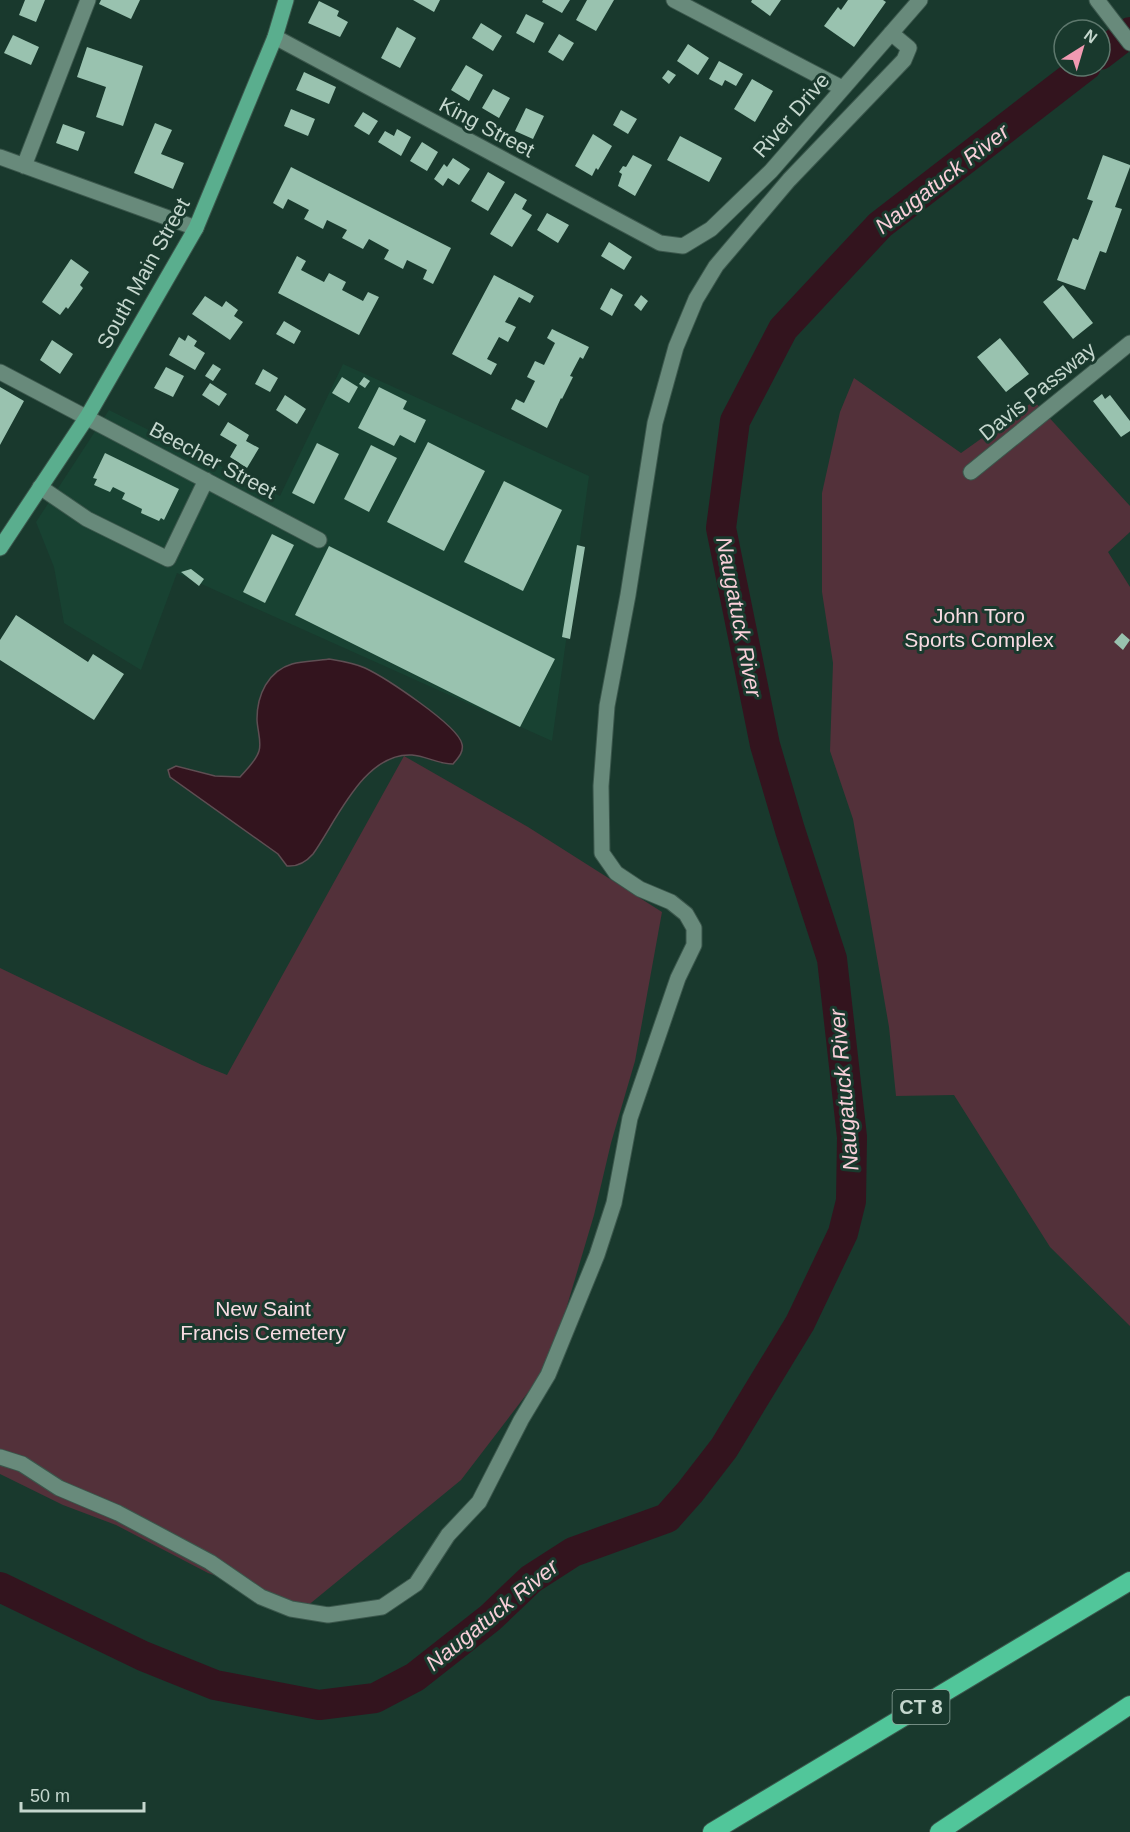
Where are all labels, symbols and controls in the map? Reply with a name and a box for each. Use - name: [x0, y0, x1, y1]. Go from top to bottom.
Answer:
- north arrow: [1052, 18, 1112, 78]
- text: N: [1081, 26, 1100, 47]
- street label: River Drive: [748, 68, 834, 162]
- street label: King Street: [436, 92, 538, 162]
- water label: Naugatuck River: [870, 118, 1015, 239]
- street label: South Main Street: [92, 194, 194, 352]
- street label: Davis Passway: [974, 337, 1100, 445]
- street label: Beecher Street: [146, 417, 280, 503]
- water label: Naugatuck River: [711, 535, 767, 701]
- park label: John Toro Sports Complex: [904, 604, 1054, 651]
- water label: Naugatuck River: [824, 1006, 864, 1172]
- park label: New Saint Francis Cemetery: [180, 1297, 346, 1344]
- water label: Naugatuck River: [421, 1553, 564, 1676]
- road number: CT 8: [892, 1690, 950, 1724]
- scale bar: [21, 1775, 144, 1813]
- text: 50 m: [30, 1786, 70, 1806]

